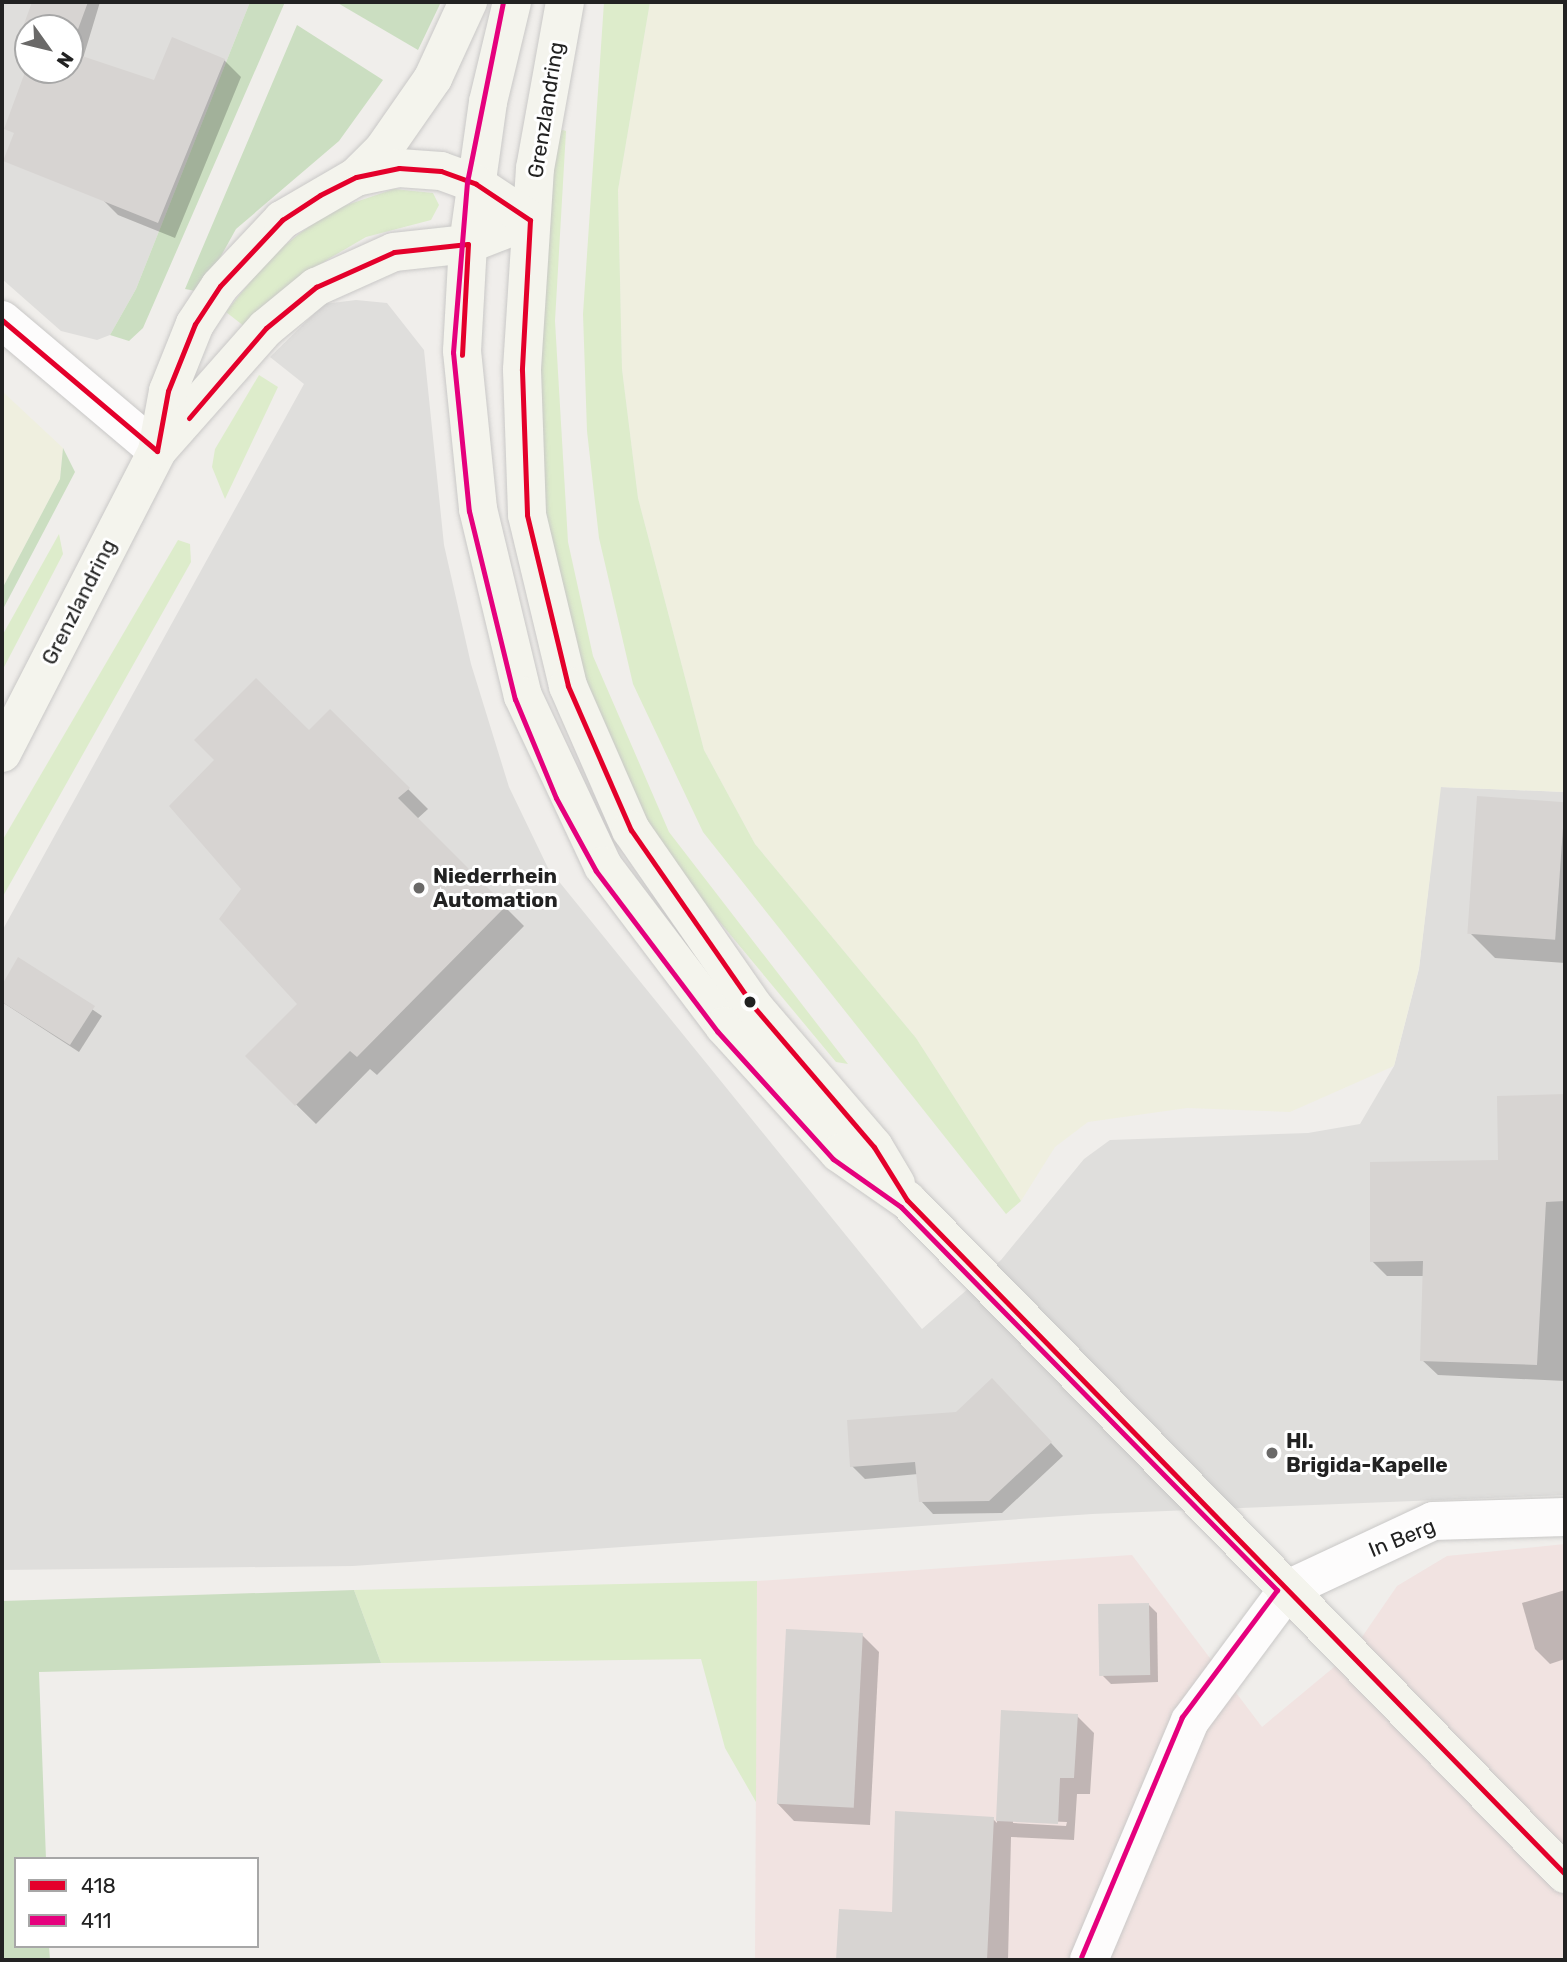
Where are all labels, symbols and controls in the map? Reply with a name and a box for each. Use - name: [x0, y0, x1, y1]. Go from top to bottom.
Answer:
- north arrow: [14, 14, 84, 84]
- street label: Grenzlandring: [523, 40, 569, 180]
- text: N: [52, 48, 79, 72]
- street label: Grenzlandring: [37, 535, 121, 669]
- place label: Niederrhein Automation: [433, 863, 558, 913]
- marker: Niederrhein Automation: [411, 880, 427, 896]
- unlabelled marker: [743, 995, 757, 1009]
- place label: Hl. Brigida-Kapelle: [1286, 1428, 1448, 1478]
- marker: Hl. Brigida-Kapelle: [1264, 1445, 1280, 1461]
- street label: In Berg: [1365, 1513, 1439, 1563]
- legend: [14, 1857, 259, 1948]
- text: 418: [81, 1873, 116, 1898]
- text: 411: [81, 1908, 112, 1933]

